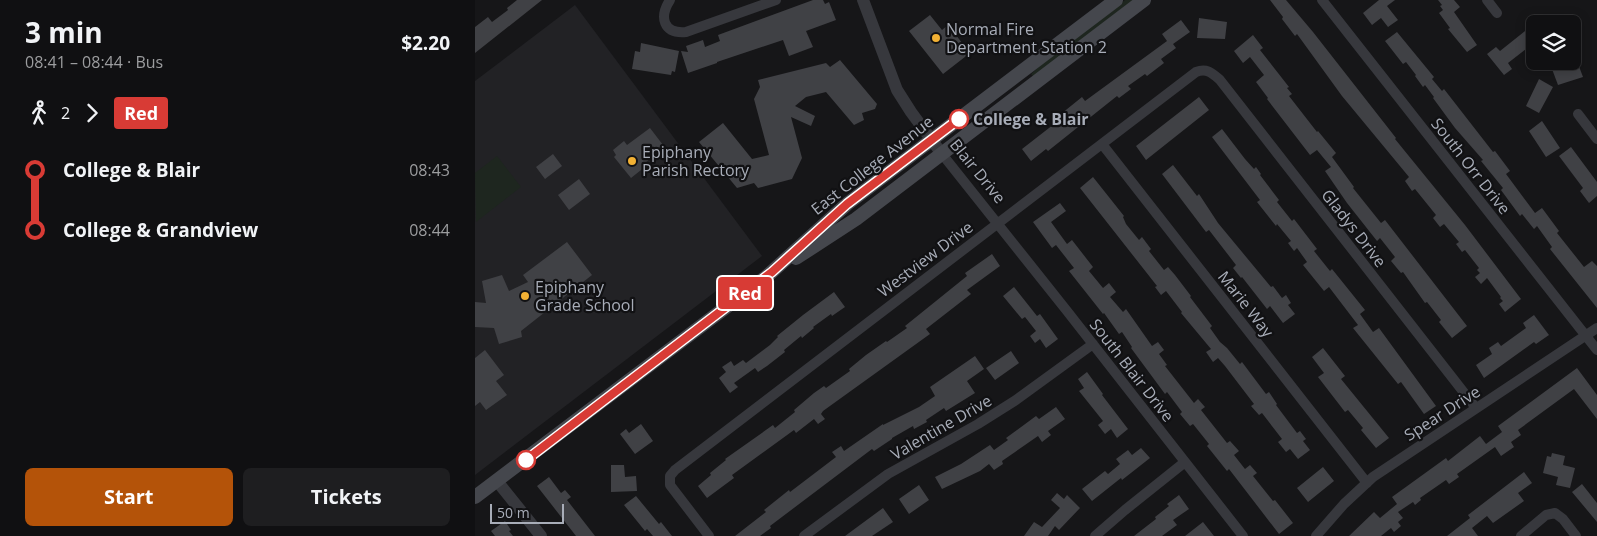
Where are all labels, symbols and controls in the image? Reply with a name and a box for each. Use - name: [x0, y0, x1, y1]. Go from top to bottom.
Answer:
- text: 3 min: [25, 13, 103, 51]
- map controls: [1526, 15, 1581, 70]
- button: layers: [1526, 15, 1581, 70]
- place label: Normal Fire Department Station 2: [946, 18, 1107, 58]
- text: $2.20: [401, 30, 450, 56]
- marker: Normal Fire Department Station 2: [930, 32, 942, 44]
- text: 08:41 – 08:44 · Bus: [25, 51, 163, 73]
- icon: walk: [25, 99, 53, 127]
- icon: forward: [78, 99, 106, 127]
- text: Red: [124, 101, 158, 125]
- text: 2: [61, 102, 70, 124]
- place label: College & Blair: [973, 108, 1089, 130]
- marker: College & Blair: [949, 109, 969, 129]
- street label: East College Avenue: [806, 110, 938, 220]
- street label: South Orr Drive: [1426, 113, 1516, 219]
- street label: Blair Drive: [945, 134, 1011, 208]
- place label: Epiphany Parish Rectory: [642, 141, 750, 181]
- marker: Epiphany Parish Rectory: [626, 155, 638, 167]
- text: College & Blair: [63, 157, 200, 183]
- text: 08:43: [409, 159, 450, 181]
- street label: Gladys Drive: [1317, 184, 1391, 272]
- street label: Westview Drive: [873, 216, 977, 302]
- text: College & Grandview: [63, 217, 258, 243]
- text: 08:44: [409, 219, 450, 241]
- street label: Marie Way: [1213, 266, 1279, 343]
- place label: Epiphany Grade School: [535, 276, 635, 316]
- line badge: Red: [716, 277, 774, 309]
- text: Red: [728, 281, 762, 305]
- marker: Epiphany Grade School: [519, 290, 531, 302]
- street label: South Blair Drive: [1085, 314, 1179, 426]
- street label: Spear Drive: [1400, 380, 1484, 446]
- street label: Valentine Drive: [887, 389, 995, 465]
- unlabelled marker: [516, 450, 536, 470]
- button: Start: [25, 468, 233, 526]
- button: Tickets: [243, 468, 450, 526]
- scale bar: [490, 501, 564, 524]
- text: 50 m: [497, 503, 530, 522]

